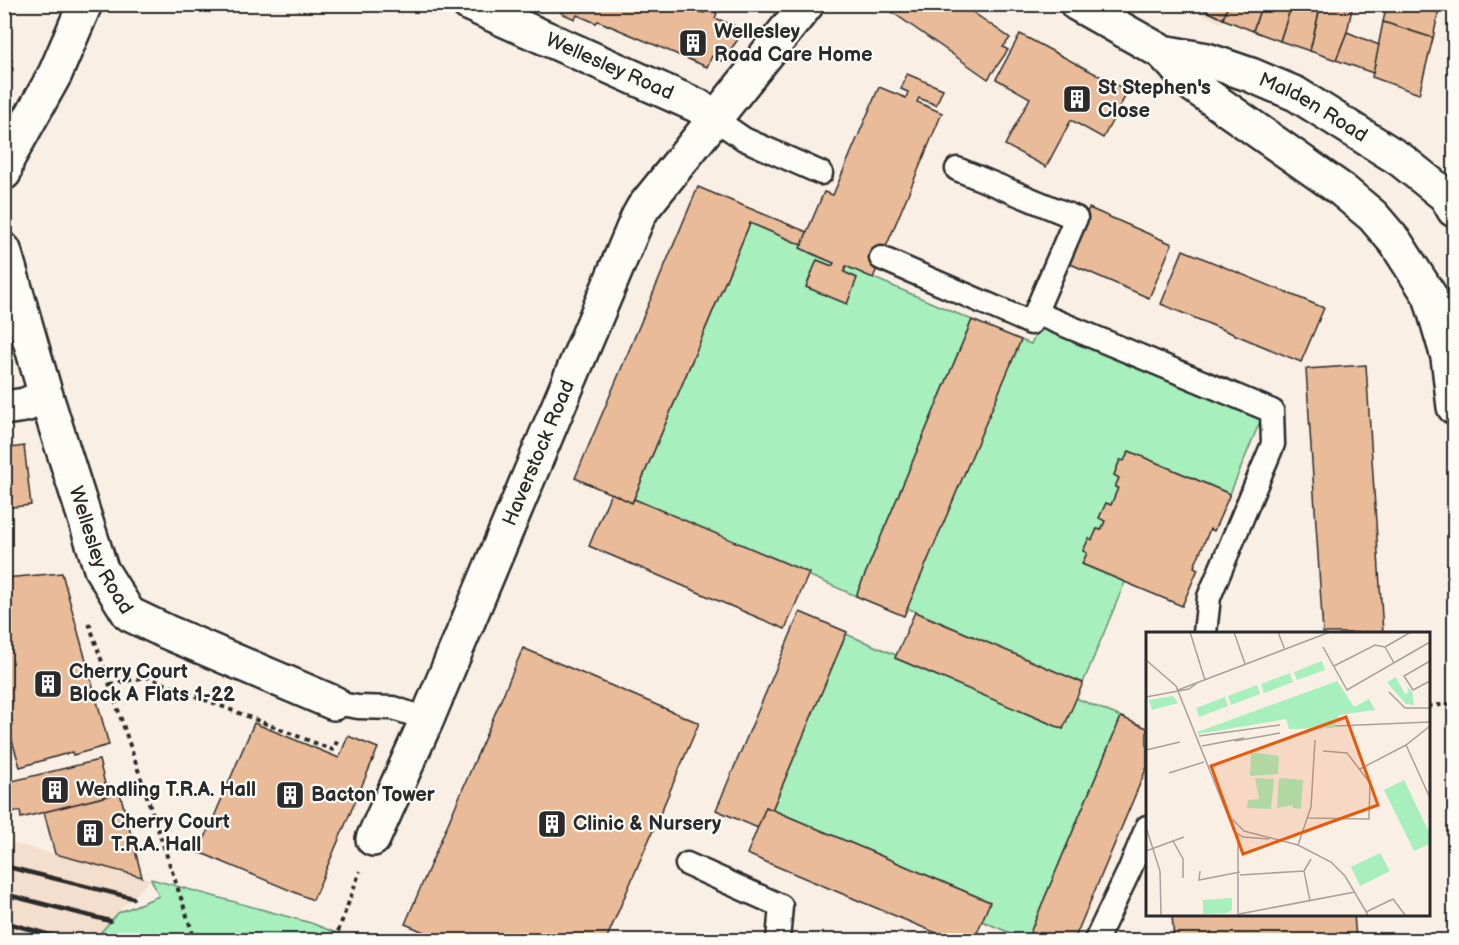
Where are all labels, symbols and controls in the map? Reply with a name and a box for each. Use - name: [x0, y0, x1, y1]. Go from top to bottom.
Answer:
- place label: Wellesley Road Care Home: [714, 20, 873, 67]
- building icon: Wellesley Road Care Home: [677, 27, 709, 59]
- street label: Wellesley Road: [542, 28, 677, 106]
- street label: Malden Road: [1255, 68, 1372, 148]
- place label: St Stephen's Close: [1098, 76, 1211, 123]
- building icon: St Stephen's Close: [1061, 83, 1093, 115]
- street label: Haverstock Road: [498, 377, 580, 529]
- street label: Wellesley Road: [64, 483, 138, 619]
- inset map: [1146, 632, 1429, 915]
- place label: Cherry Court Block A Flats 1-22: [69, 660, 235, 707]
- building icon: Cherry Court Block A Flats 1-22: [32, 668, 64, 700]
- building icon: Wendling T.R.A. Hall: [39, 774, 71, 806]
- place label: Wendling T.R.A. Hall: [76, 778, 256, 802]
- building icon: Bacton Tower: [274, 779, 306, 811]
- place label: Bacton Tower: [311, 783, 436, 807]
- building icon: Clinic & Nursery: [536, 808, 568, 840]
- place label: Cherry Court T.R.A. Hall: [111, 810, 230, 857]
- place label: Clinic & Nursery: [573, 812, 722, 836]
- building icon: Cherry Court T.R.A. Hall: [74, 817, 106, 849]

